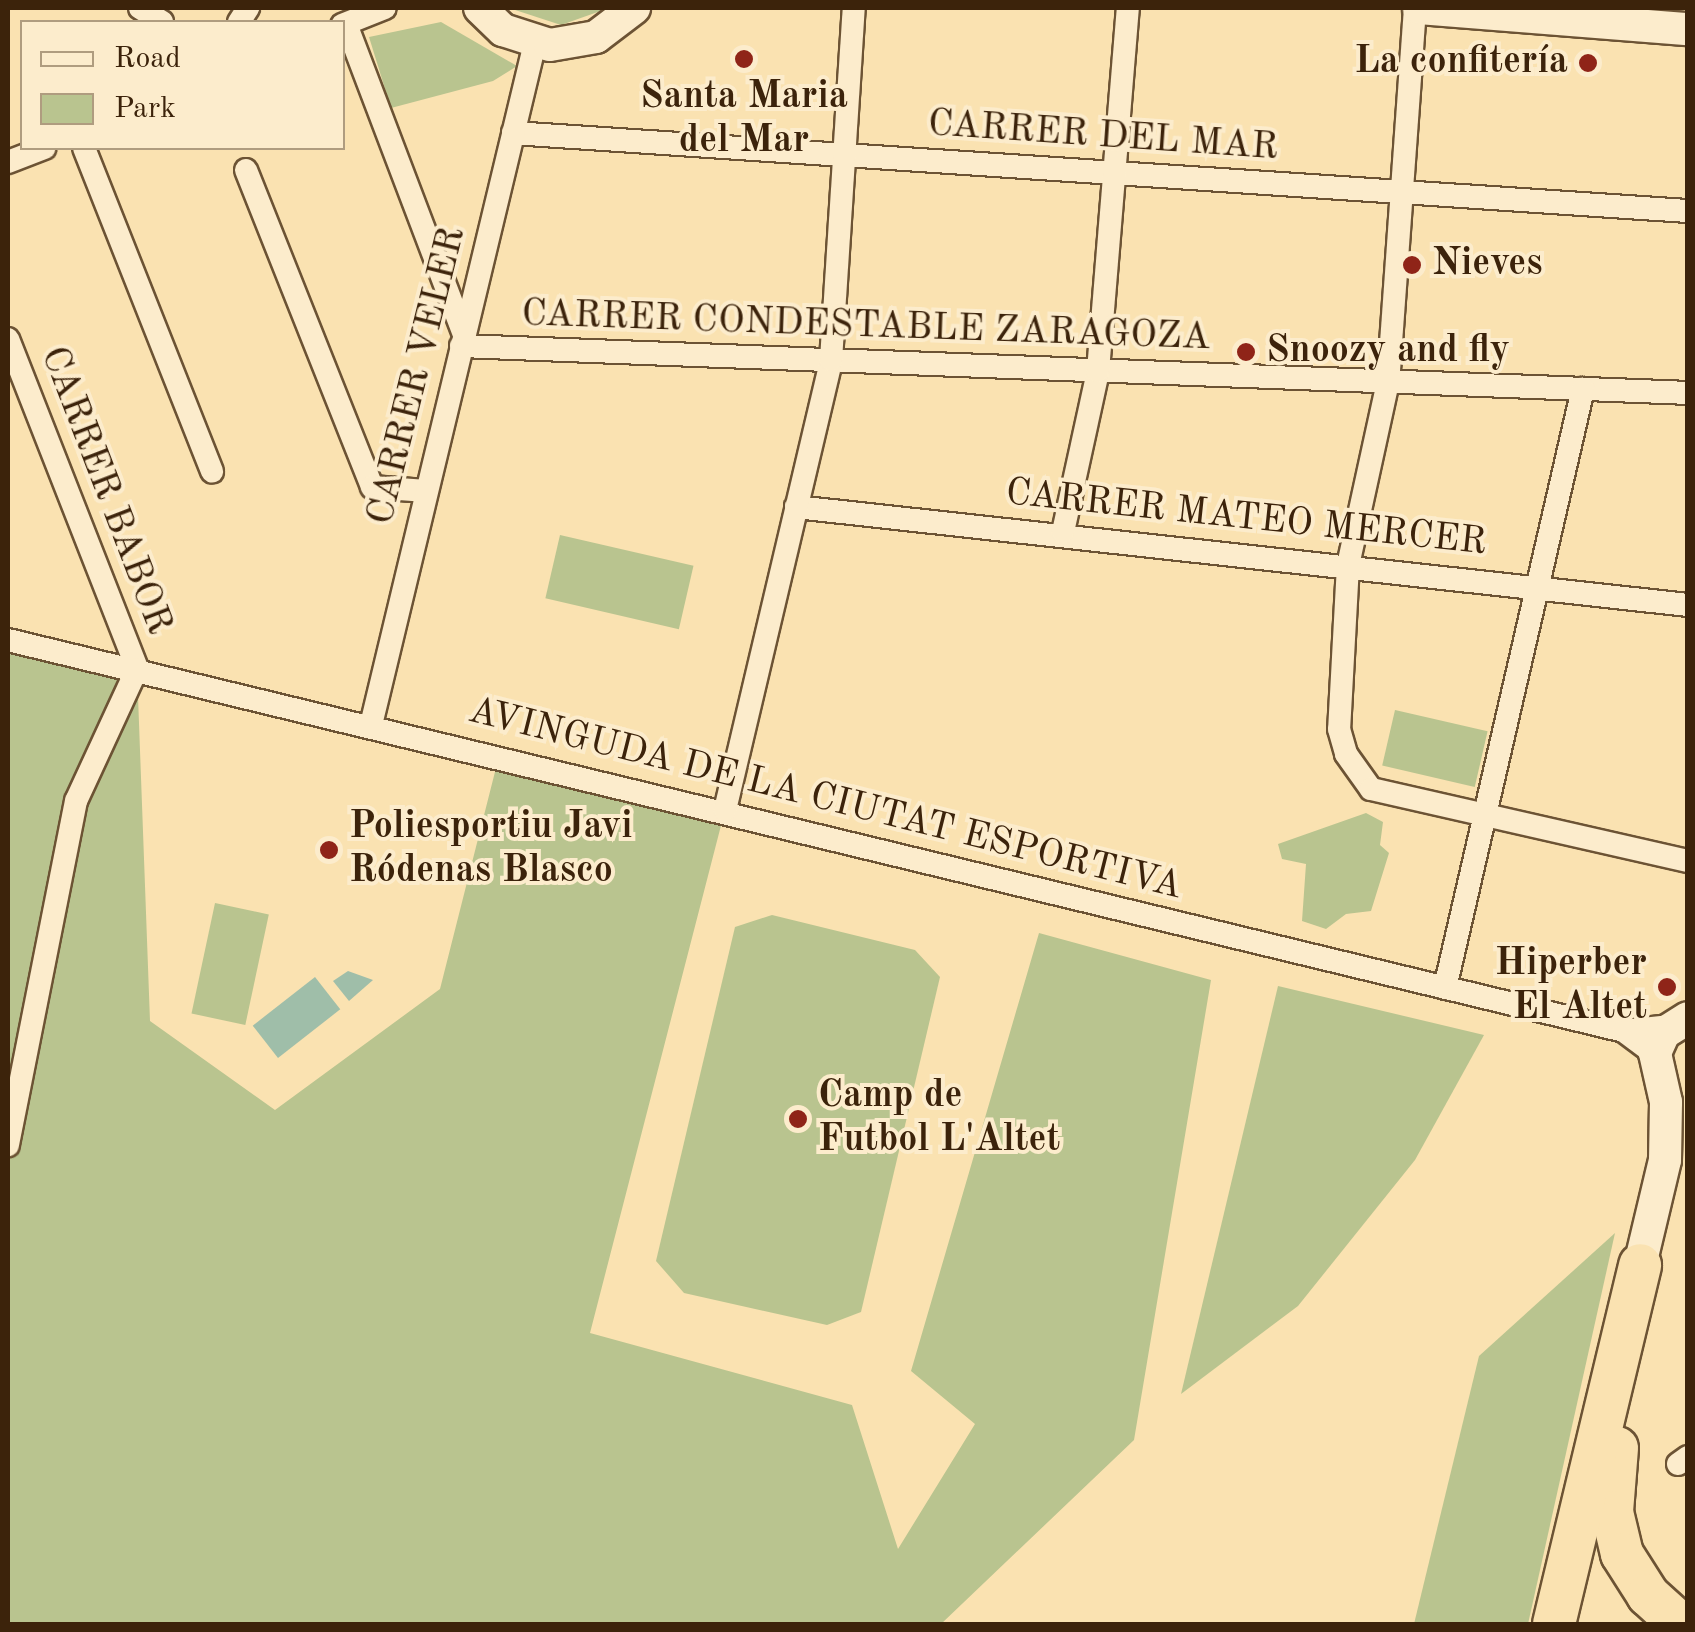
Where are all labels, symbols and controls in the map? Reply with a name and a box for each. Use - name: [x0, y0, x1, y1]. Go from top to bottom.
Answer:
- legend: [20, 20, 345, 150]
- place label: La confitería: [1354, 40, 1568, 86]
- text: Road: [114, 44, 181, 74]
- marker: Santa Maria del Mar: [733, 48, 755, 70]
- marker: La confitería: [1577, 52, 1599, 74]
- place label: Santa Maria del Mar: [640, 75, 848, 164]
- text: Park: [114, 94, 176, 124]
- street label: CARRER DEL MAR: [926, 102, 1280, 172]
- street label: CARRER VELER: [359, 222, 477, 530]
- place label: Nieves: [1432, 242, 1543, 288]
- marker: Nieves: [1401, 254, 1423, 276]
- street label: CARRER CONDESTABLE ZARAGOZA: [521, 292, 1211, 362]
- place label: Snoozy and fly: [1266, 329, 1510, 375]
- street label: CARRER BABOR: [29, 341, 181, 641]
- marker: Snoozy and fly: [1235, 341, 1257, 363]
- street label: CARRER MATEO MERCER: [1003, 471, 1489, 567]
- street label: AVINGUDA DE LA CIUTAT ESPORTIVA: [463, 689, 1187, 911]
- place label: Poliesportiu Javi Ródenas Blasco: [349, 805, 632, 894]
- marker: Poliesportiu Javi Ródenas Blasco: [318, 839, 340, 861]
- place label: Hiperber El Altet: [1495, 942, 1647, 1032]
- marker: Hiperber El Altet: [1656, 976, 1678, 998]
- place label: Camp de Futbol L'Altet: [818, 1074, 1060, 1164]
- marker: Camp de Futbol L'Altet: [787, 1108, 809, 1130]

